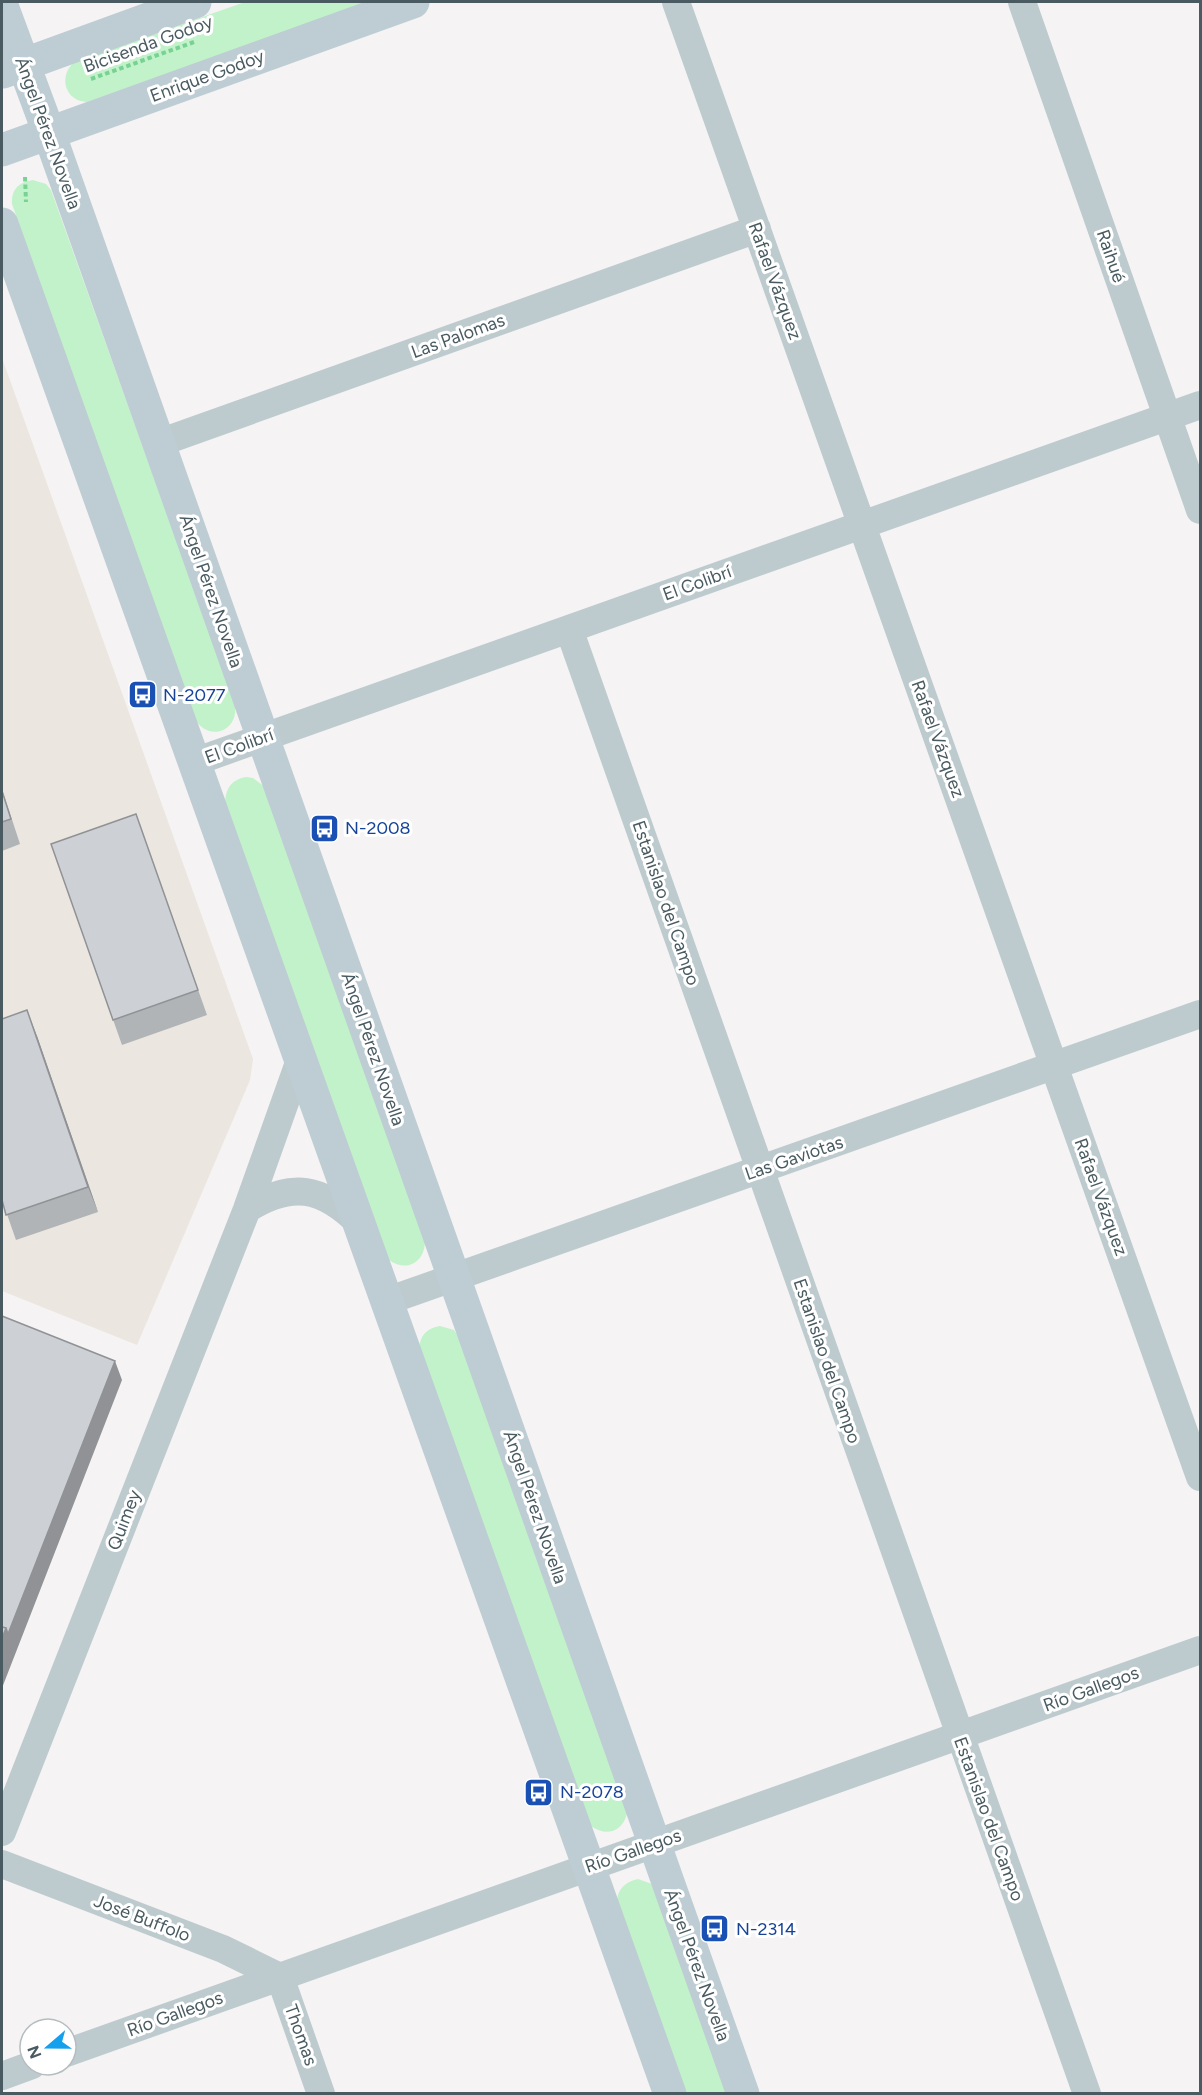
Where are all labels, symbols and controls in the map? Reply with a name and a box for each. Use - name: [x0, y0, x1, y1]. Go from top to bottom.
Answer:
- street label: Bicisenda Godoy: [80, 10, 216, 78]
- street label: Enrique Godoy: [147, 45, 268, 107]
- street label: Ángel Pérez Novella: [10, 54, 86, 212]
- street label: Rafael Vázquez: [744, 219, 806, 343]
- street label: Raihué: [1092, 227, 1130, 286]
- street label: Las Palomas: [408, 309, 508, 363]
- street label: Ángel Pérez Novella: [174, 512, 248, 670]
- street label: El Colibrí: [660, 560, 735, 606]
- street label: Rafael Vázquez: [907, 677, 969, 801]
- bus stop icon: N-2077: [126, 679, 158, 711]
- place label: N-2077: [163, 684, 226, 706]
- street label: El Colibrí: [202, 723, 277, 769]
- bus stop icon: N-2008: [308, 812, 340, 844]
- place label: N-2008: [345, 817, 411, 839]
- street label: Estanislao del Campo: [627, 818, 705, 988]
- street label: Ángel Pérez Novella: [336, 970, 410, 1128]
- street label: Las Gaviotas: [742, 1131, 846, 1185]
- street label: Rafael Vázquez: [1070, 1135, 1132, 1259]
- street label: Estanislao del Campo: [788, 1276, 866, 1446]
- street label: Ángel Pérez Novella: [498, 1428, 572, 1586]
- street label: Quimey: [103, 1486, 146, 1553]
- street label: Río Gallegos: [1040, 1662, 1142, 1716]
- street label: Estanislao del Campo: [949, 1734, 1029, 1904]
- bus stop icon: N-2078: [523, 1776, 555, 1808]
- place label: N-2078: [560, 1781, 624, 1803]
- street label: Río Gallegos: [582, 1824, 684, 1878]
- street label: Ángel Pérez Novella: [659, 1886, 735, 2044]
- street label: José Buffolo: [91, 1890, 193, 1946]
- bus stop icon: N-2314: [699, 1913, 731, 1945]
- place label: N-2314: [736, 1918, 796, 1940]
- street label: Río Gallegos: [124, 1987, 226, 2041]
- street label: Thomas: [280, 2001, 322, 2069]
- north arrow: [18, 2017, 78, 2077]
- text: N: [23, 2043, 45, 2061]

